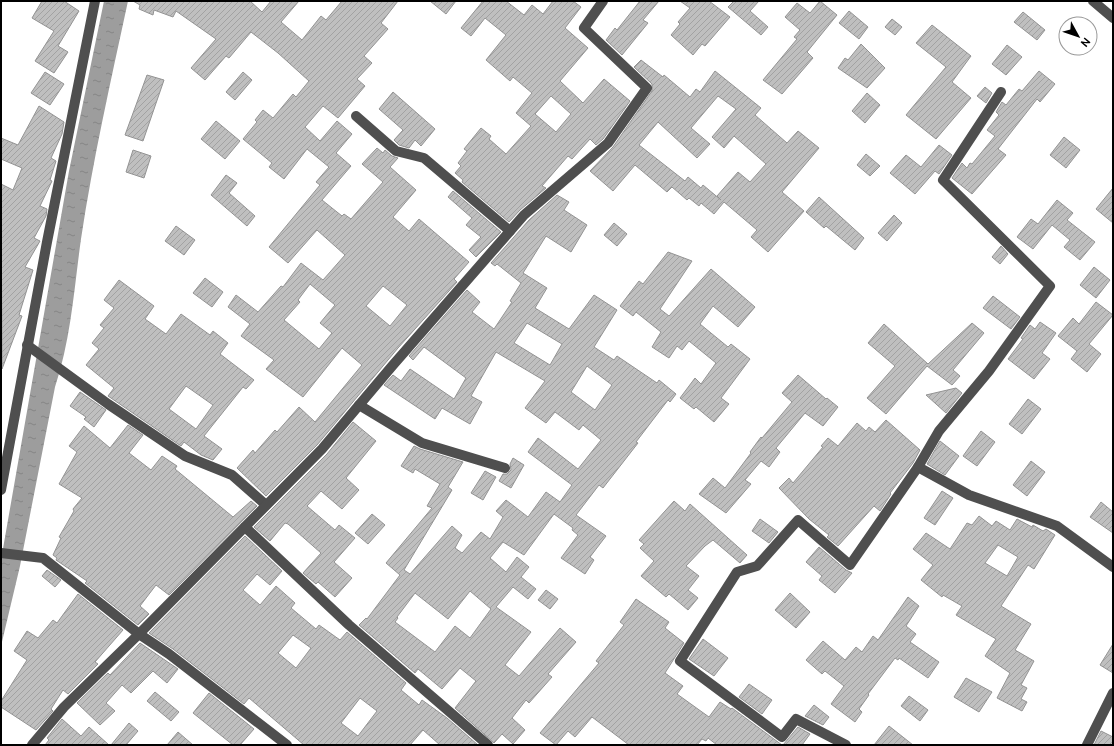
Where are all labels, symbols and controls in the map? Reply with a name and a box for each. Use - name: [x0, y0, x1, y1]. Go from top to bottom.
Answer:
- north arrow: [1058, 16, 1098, 56]
- text: N: [1078, 35, 1093, 49]

